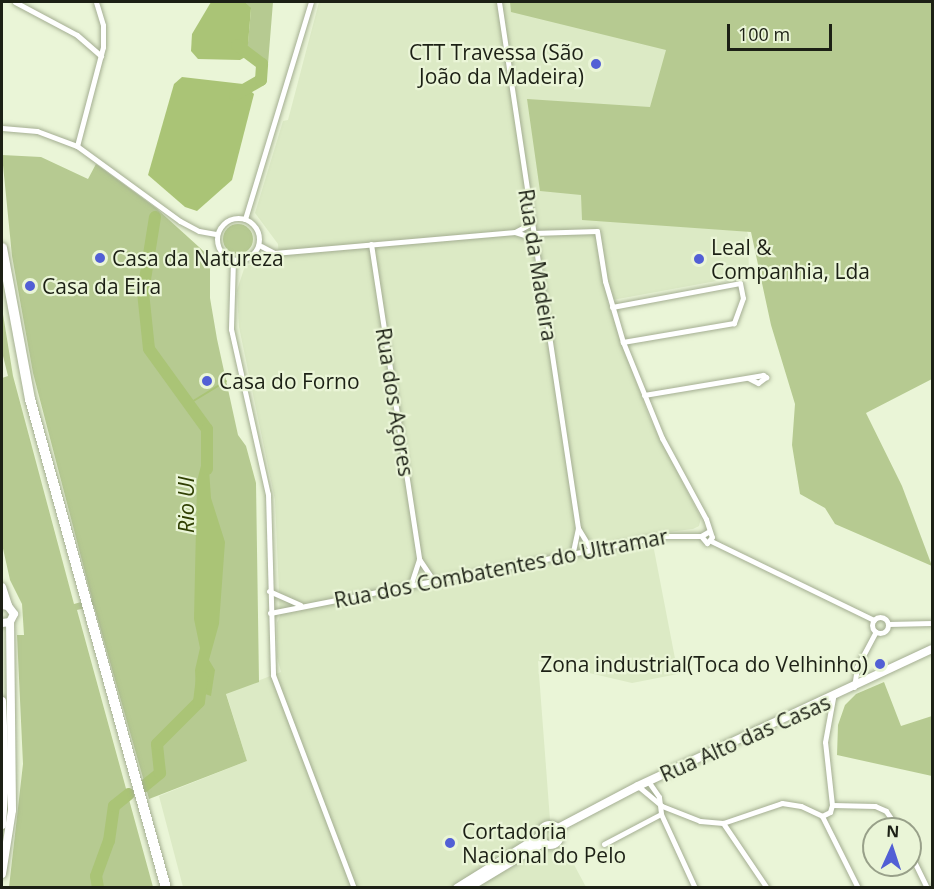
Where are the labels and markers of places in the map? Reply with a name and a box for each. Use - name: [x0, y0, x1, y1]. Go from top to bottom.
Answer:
- place label: CTT Travessa (São João da Madeira): [409, 39, 584, 89]
- marker: CTT Travessa (São João da Madeira): [589, 57, 603, 71]
- place label: Leal & Companhia, Lda: [711, 234, 870, 284]
- place label: Casa da Natureza: [112, 245, 284, 271]
- marker: Casa da Natureza: [93, 251, 107, 265]
- marker: Leal & Companhia, Lda: [692, 252, 706, 266]
- place label: Casa da Eira: [42, 273, 161, 299]
- marker: Casa da Eira: [23, 279, 37, 293]
- place label: Casa do Forno: [219, 368, 360, 394]
- marker: Casa do Forno: [200, 374, 214, 388]
- place label: Zona industrial(Toca do Velhinho): [540, 651, 868, 677]
- marker: Zona industrial(Toca do Velhinho): [873, 657, 887, 671]
- place label: Cortadoria Nacional do Pelo: [462, 818, 626, 868]
- marker: Cortadoria Nacional do Pelo: [443, 836, 457, 850]

